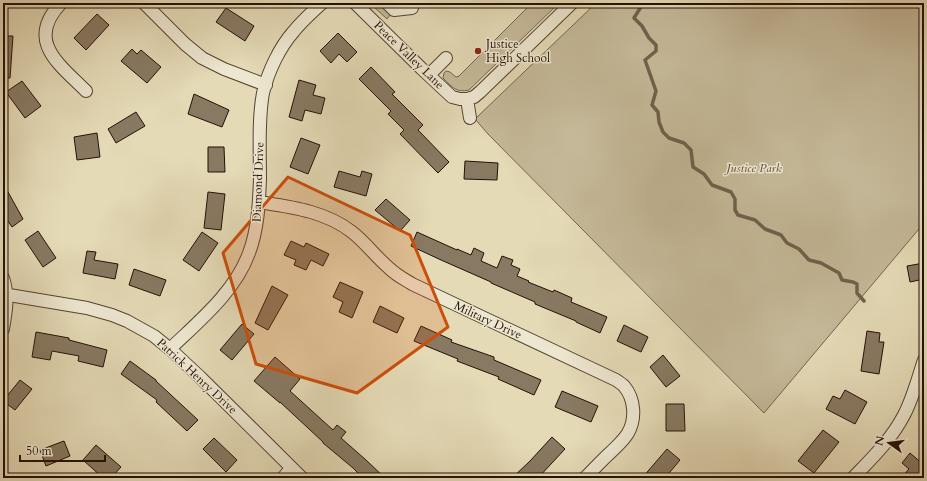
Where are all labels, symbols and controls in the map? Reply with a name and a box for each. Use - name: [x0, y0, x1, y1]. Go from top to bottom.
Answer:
- street label: Peace Valley Lane: [370, 17, 448, 93]
- place label: Justice High School: [484, 36, 550, 66]
- marker: Justice High School: [473, 46, 483, 56]
- street label: Diamond Drive: [249, 142, 267, 222]
- park label: Justice Park: [723, 160, 782, 176]
- street label: Military Drive: [452, 297, 524, 343]
- street label: Patrick Henry Drive: [153, 335, 241, 417]
- north arrow: [869, 423, 909, 463]
- text: N: [871, 434, 888, 447]
- scale bar: [20, 437, 105, 463]
- text: 50 m: [26, 443, 53, 459]

